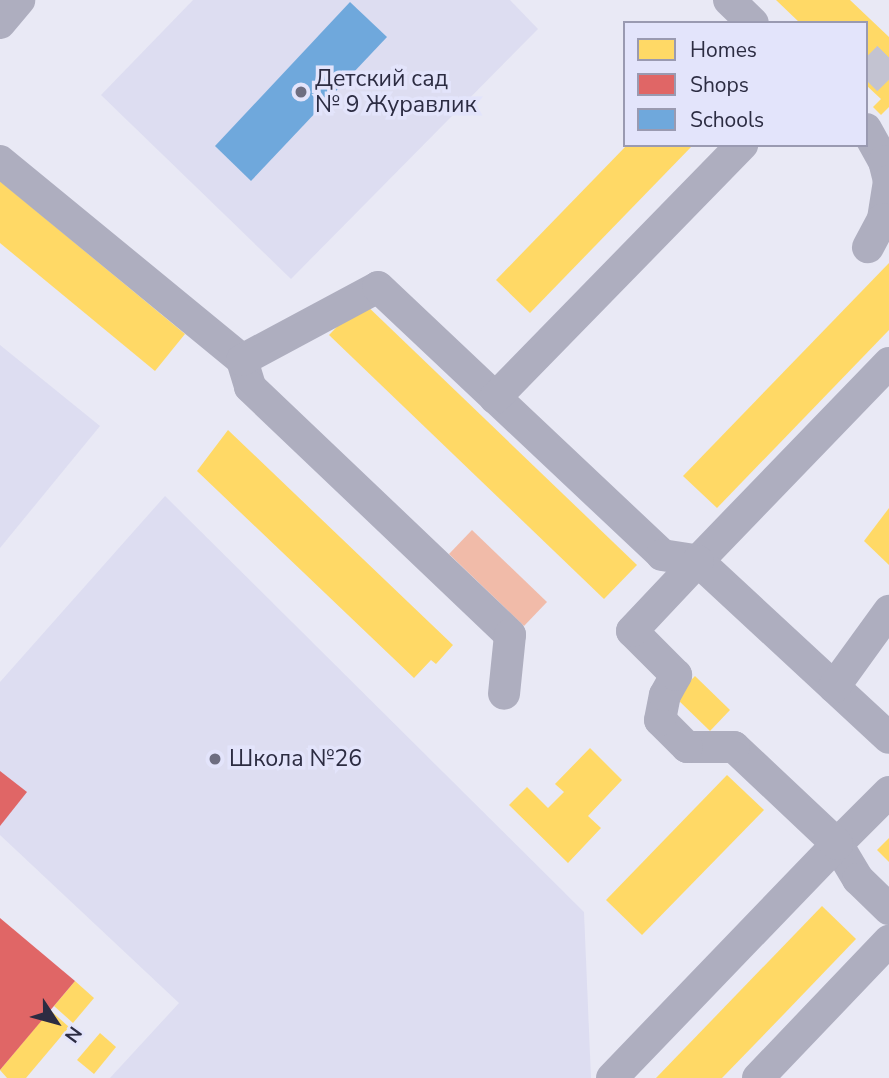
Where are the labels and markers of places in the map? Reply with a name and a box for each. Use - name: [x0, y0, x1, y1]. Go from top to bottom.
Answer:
- place label: Детский сад № 9 Журавлик: [315, 65, 477, 119]
- marker: Детский сад № 9 Журавлик: [293, 84, 309, 100]
- place label: Школа №26: [229, 745, 362, 773]
- marker: Школа №26: [207, 751, 223, 767]

